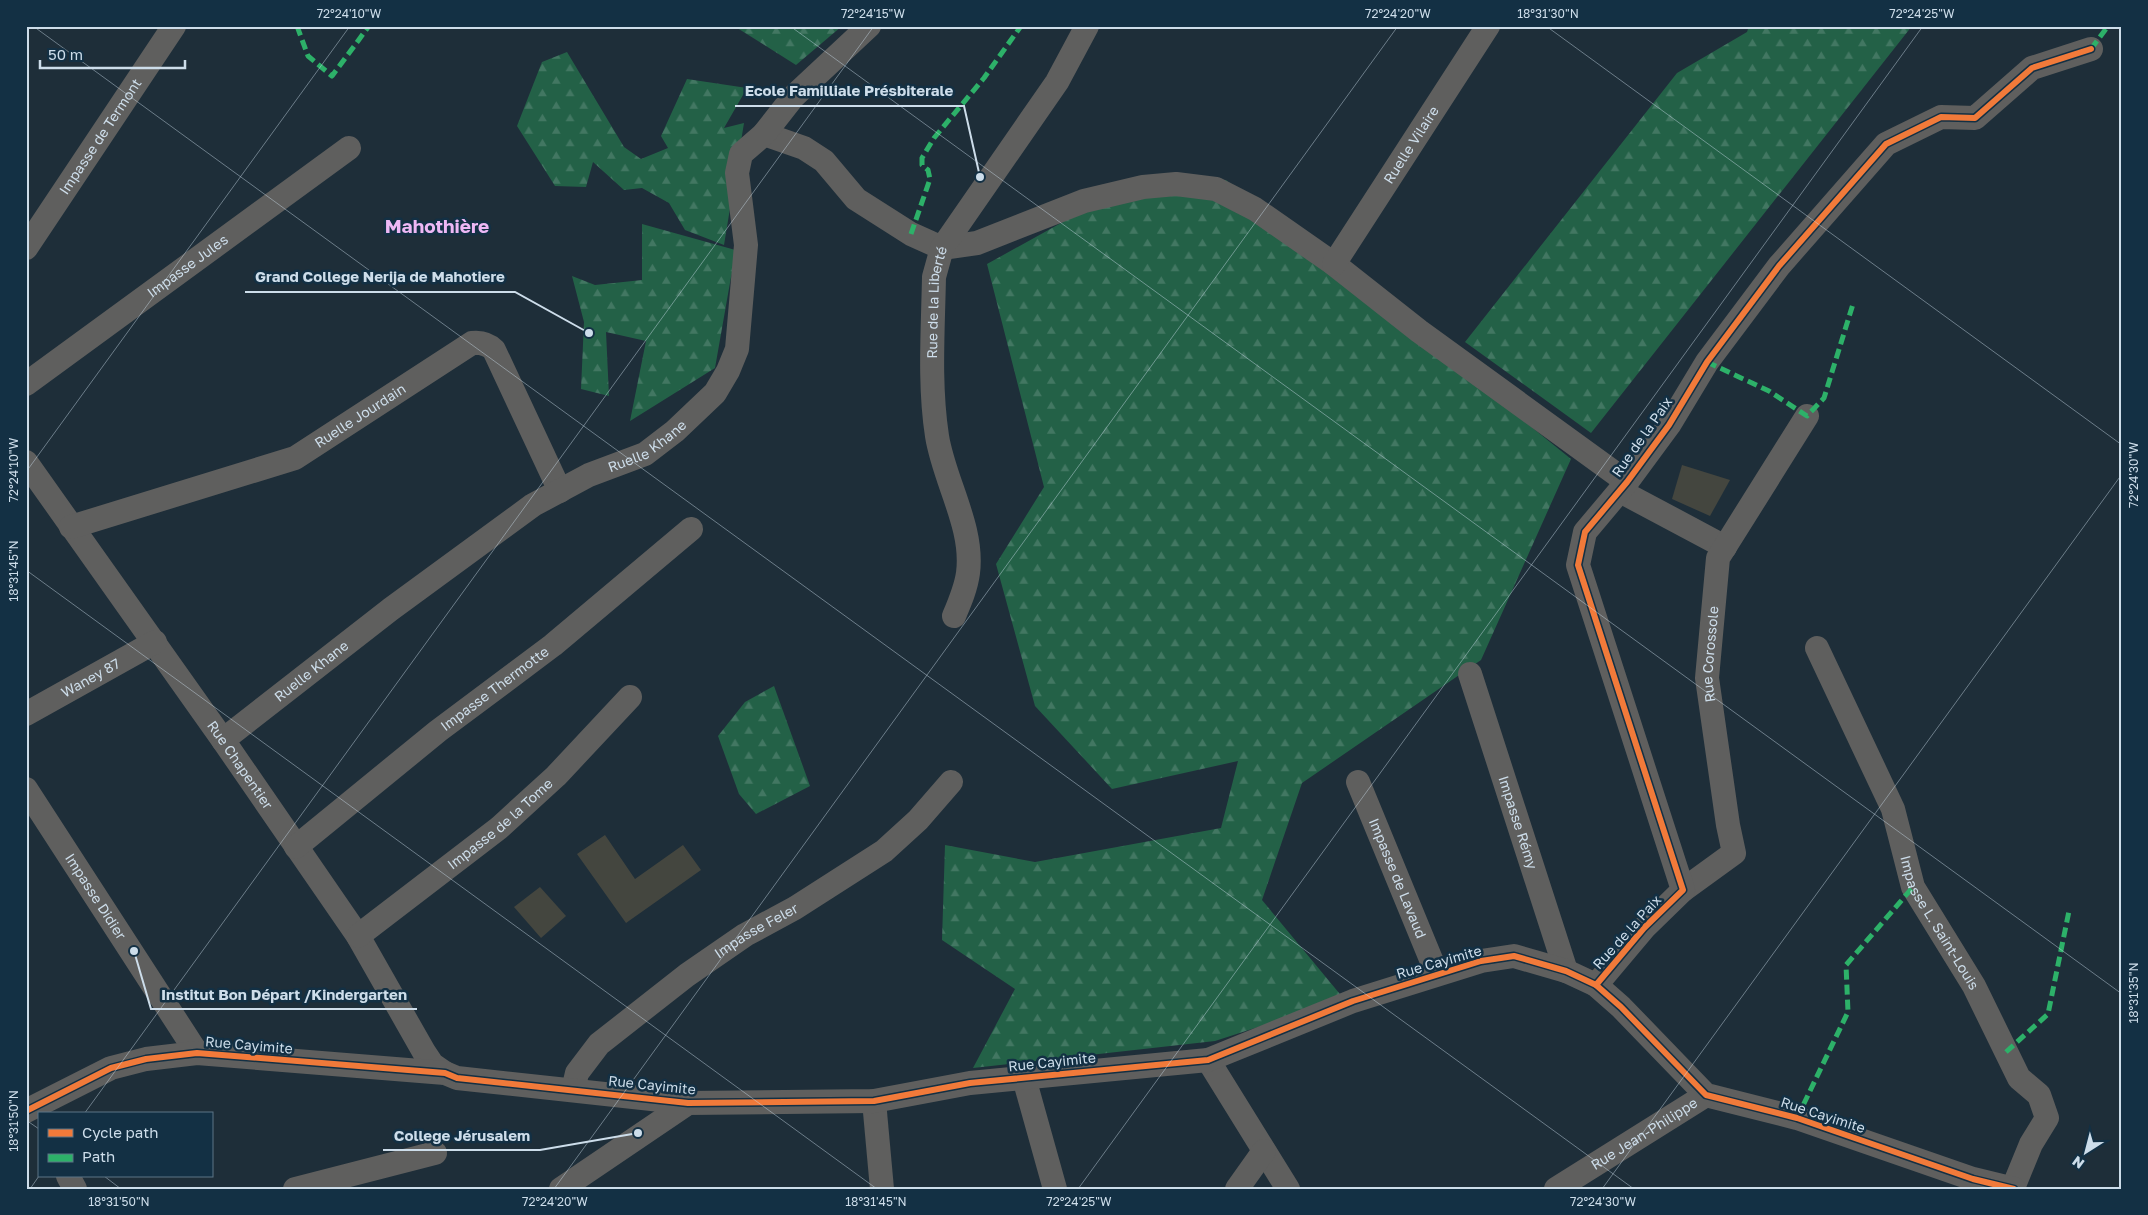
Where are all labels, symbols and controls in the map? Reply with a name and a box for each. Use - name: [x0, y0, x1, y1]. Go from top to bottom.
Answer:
- text: 72°24'10"W: [317, 6, 382, 21]
- text: 72°24'15"W: [841, 6, 906, 21]
- text: 72°24'20"W: [1365, 6, 1431, 21]
- text: 18°31'30"N: [1517, 6, 1579, 21]
- text: 72°24'25"W: [1889, 6, 1955, 21]
- scale bar: [40, 38, 185, 70]
- text: 50 m: [48, 45, 83, 63]
- street label: Impasse de Termont: [55, 75, 145, 198]
- callout: Ecole Familliale Présbiterale: [735, 76, 964, 106]
- text: Ecole Familliale Présbiterale: [745, 81, 953, 99]
- street label: Ruelle Vilaire: [1379, 102, 1442, 187]
- district label: Mahothière: [385, 214, 489, 237]
- street label: Impasse Jules: [143, 230, 231, 301]
- street label: Rue de la Liberté: [923, 244, 950, 359]
- callout: Grand College Nerija de Mahotiere: [245, 262, 515, 292]
- text: Grand College Nerija de Mahotiere: [255, 267, 505, 285]
- street label: Ruelle Jourdain: [311, 379, 409, 451]
- street label: Rue de la Paix: [1608, 393, 1676, 480]
- street label: Ruelle Khane: [605, 416, 690, 475]
- text: 72°24'10"W: [6, 437, 21, 502]
- text: 72°24'30"W: [2126, 442, 2141, 508]
- text: 18°31'45"N: [6, 540, 21, 602]
- street label: Rue Corossole: [1698, 605, 1722, 704]
- street label: Ruelle Khane: [271, 637, 351, 705]
- street label: Impasse Thermotte: [437, 642, 552, 734]
- street label: Waney 87: [58, 654, 123, 701]
- street label: Rue Chapentier: [204, 717, 277, 813]
- street label: Impasse Rémy: [1495, 773, 1542, 871]
- street label: Impasse de la Tome: [444, 774, 556, 873]
- street label: Impasse de Lavaud: [1366, 815, 1430, 941]
- street label: Impasse Didier: [62, 850, 130, 943]
- street label: Impasse L. Saint-Louis: [1897, 853, 1983, 993]
- street label: Rue de la Paix: [1589, 891, 1665, 972]
- street label: Impasse Feler: [711, 899, 801, 962]
- street label: Rue Cayimite: [1394, 941, 1483, 982]
- text: 18°31'35"N: [2126, 962, 2141, 1024]
- callout: Institut Bon Départ /Kindergarten: [151, 979, 417, 1009]
- text: Institut Bon Départ /Kindergarten: [161, 985, 407, 1003]
- street label: Rue Cayimite: [205, 1032, 294, 1057]
- street label: Rue Cayimite: [1007, 1048, 1097, 1075]
- street label: Rue Cayimite: [607, 1071, 697, 1098]
- text: 18°31'50"N: [6, 1090, 21, 1152]
- street label: Rue Cayimite: [1779, 1093, 1868, 1136]
- street label: Rue Jean-Philippe: [1588, 1094, 1700, 1173]
- legend: [38, 1112, 212, 1178]
- callout: College Jérusalem: [383, 1120, 540, 1150]
- text: Cycle path: [82, 1123, 158, 1141]
- text: College Jérusalem: [394, 1126, 530, 1144]
- north arrow: [2060, 1128, 2110, 1178]
- text: Path: [82, 1147, 115, 1165]
- text: N: [2069, 1153, 2087, 1173]
- text: 18°31'50"N: [88, 1194, 150, 1209]
- text: 72°24'20"W: [522, 1194, 588, 1209]
- text: 18°31'45"N: [845, 1194, 907, 1209]
- text: 72°24'25"W: [1046, 1194, 1112, 1209]
- text: 72°24'30"W: [1570, 1194, 1636, 1209]

